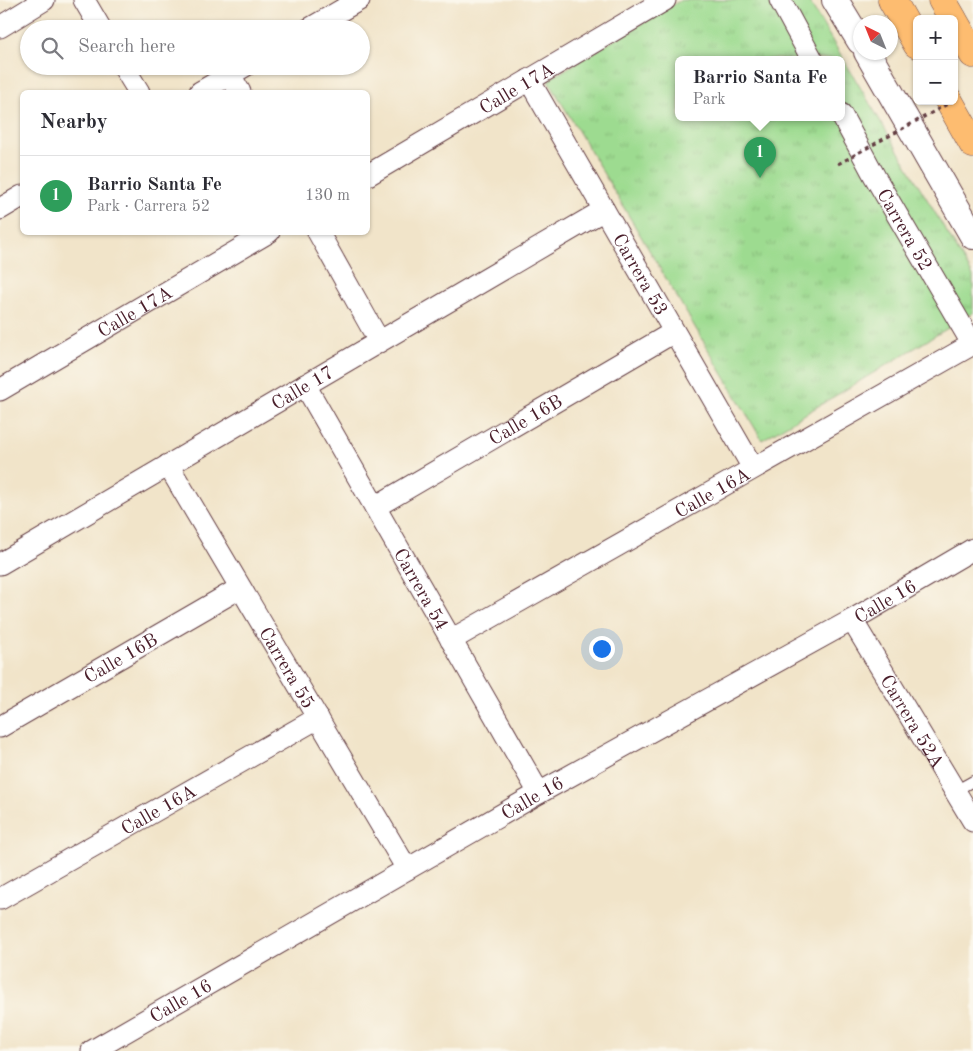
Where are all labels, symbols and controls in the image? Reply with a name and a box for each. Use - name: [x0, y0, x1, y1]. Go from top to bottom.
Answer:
- north arrow: [853, 15, 898, 60]
- map controls: [913, 15, 958, 105]
- button: +: [913, 15, 958, 60]
- search box: [20, 20, 370, 75]
- icon: search: [38, 34, 66, 62]
- text: Search here: [78, 38, 175, 57]
- popup: [675, 56, 845, 121]
- street label: Calle 17A: [477, 60, 558, 119]
- button: −: [913, 60, 958, 105]
- text: Barrio Santa Fe: [693, 69, 827, 88]
- text: Park: [693, 92, 726, 108]
- text: Nearby: [40, 112, 108, 133]
- pin: 1: [744, 137, 776, 178]
- text: Barrio Santa Fe: [87, 176, 222, 195]
- street label: Carrera 52: [872, 186, 934, 275]
- text: 1: [51, 188, 61, 204]
- text: 130 m: [305, 188, 350, 204]
- text: Park · Carrera 52: [87, 199, 210, 215]
- street label: Carrera 53: [608, 231, 670, 319]
- street label: Calle 17A: [95, 284, 177, 342]
- street label: Calle 17: [269, 364, 338, 415]
- street label: Calle 16B: [486, 392, 566, 450]
- street label: Calle 16A: [672, 465, 754, 523]
- street label: Carrera 54: [389, 546, 451, 634]
- street label: Calle 16: [852, 577, 921, 628]
- street label: Carrera 55: [254, 625, 317, 713]
- street label: Calle 16B: [81, 631, 162, 688]
- your location: [589, 636, 615, 662]
- street label: Carrera 52A: [875, 672, 946, 773]
- street label: Calle 16: [499, 774, 568, 825]
- street label: Calle 16A: [119, 782, 201, 840]
- street label: Calle 16: [147, 977, 216, 1028]

